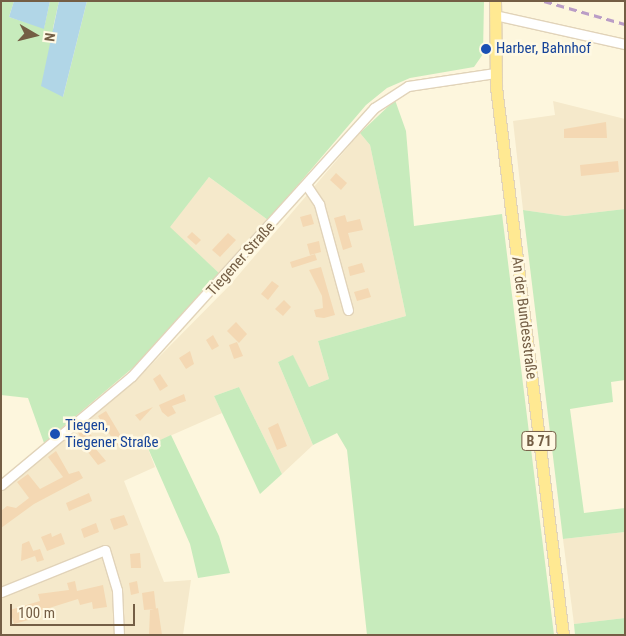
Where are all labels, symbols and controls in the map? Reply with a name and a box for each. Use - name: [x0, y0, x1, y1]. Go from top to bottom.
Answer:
- north arrow: [10, 10, 60, 60]
- text: N: [41, 32, 58, 42]
- place label: Harber, Bahnhof: [496, 40, 591, 58]
- marker: Harber, Bahnhof: [480, 43, 492, 55]
- street label: Tiegener Straße: [203, 218, 279, 300]
- street label: An der Bundesstraße: [508, 256, 540, 380]
- place label: Tiegen, Tiegener Straße: [65, 416, 159, 451]
- marker: Tiegen, Tiegener Straße: [49, 428, 61, 440]
- road number: B 71: [520, 430, 558, 452]
- scale bar: [12, 594, 138, 626]
- text: 100 m: [18, 604, 55, 622]

